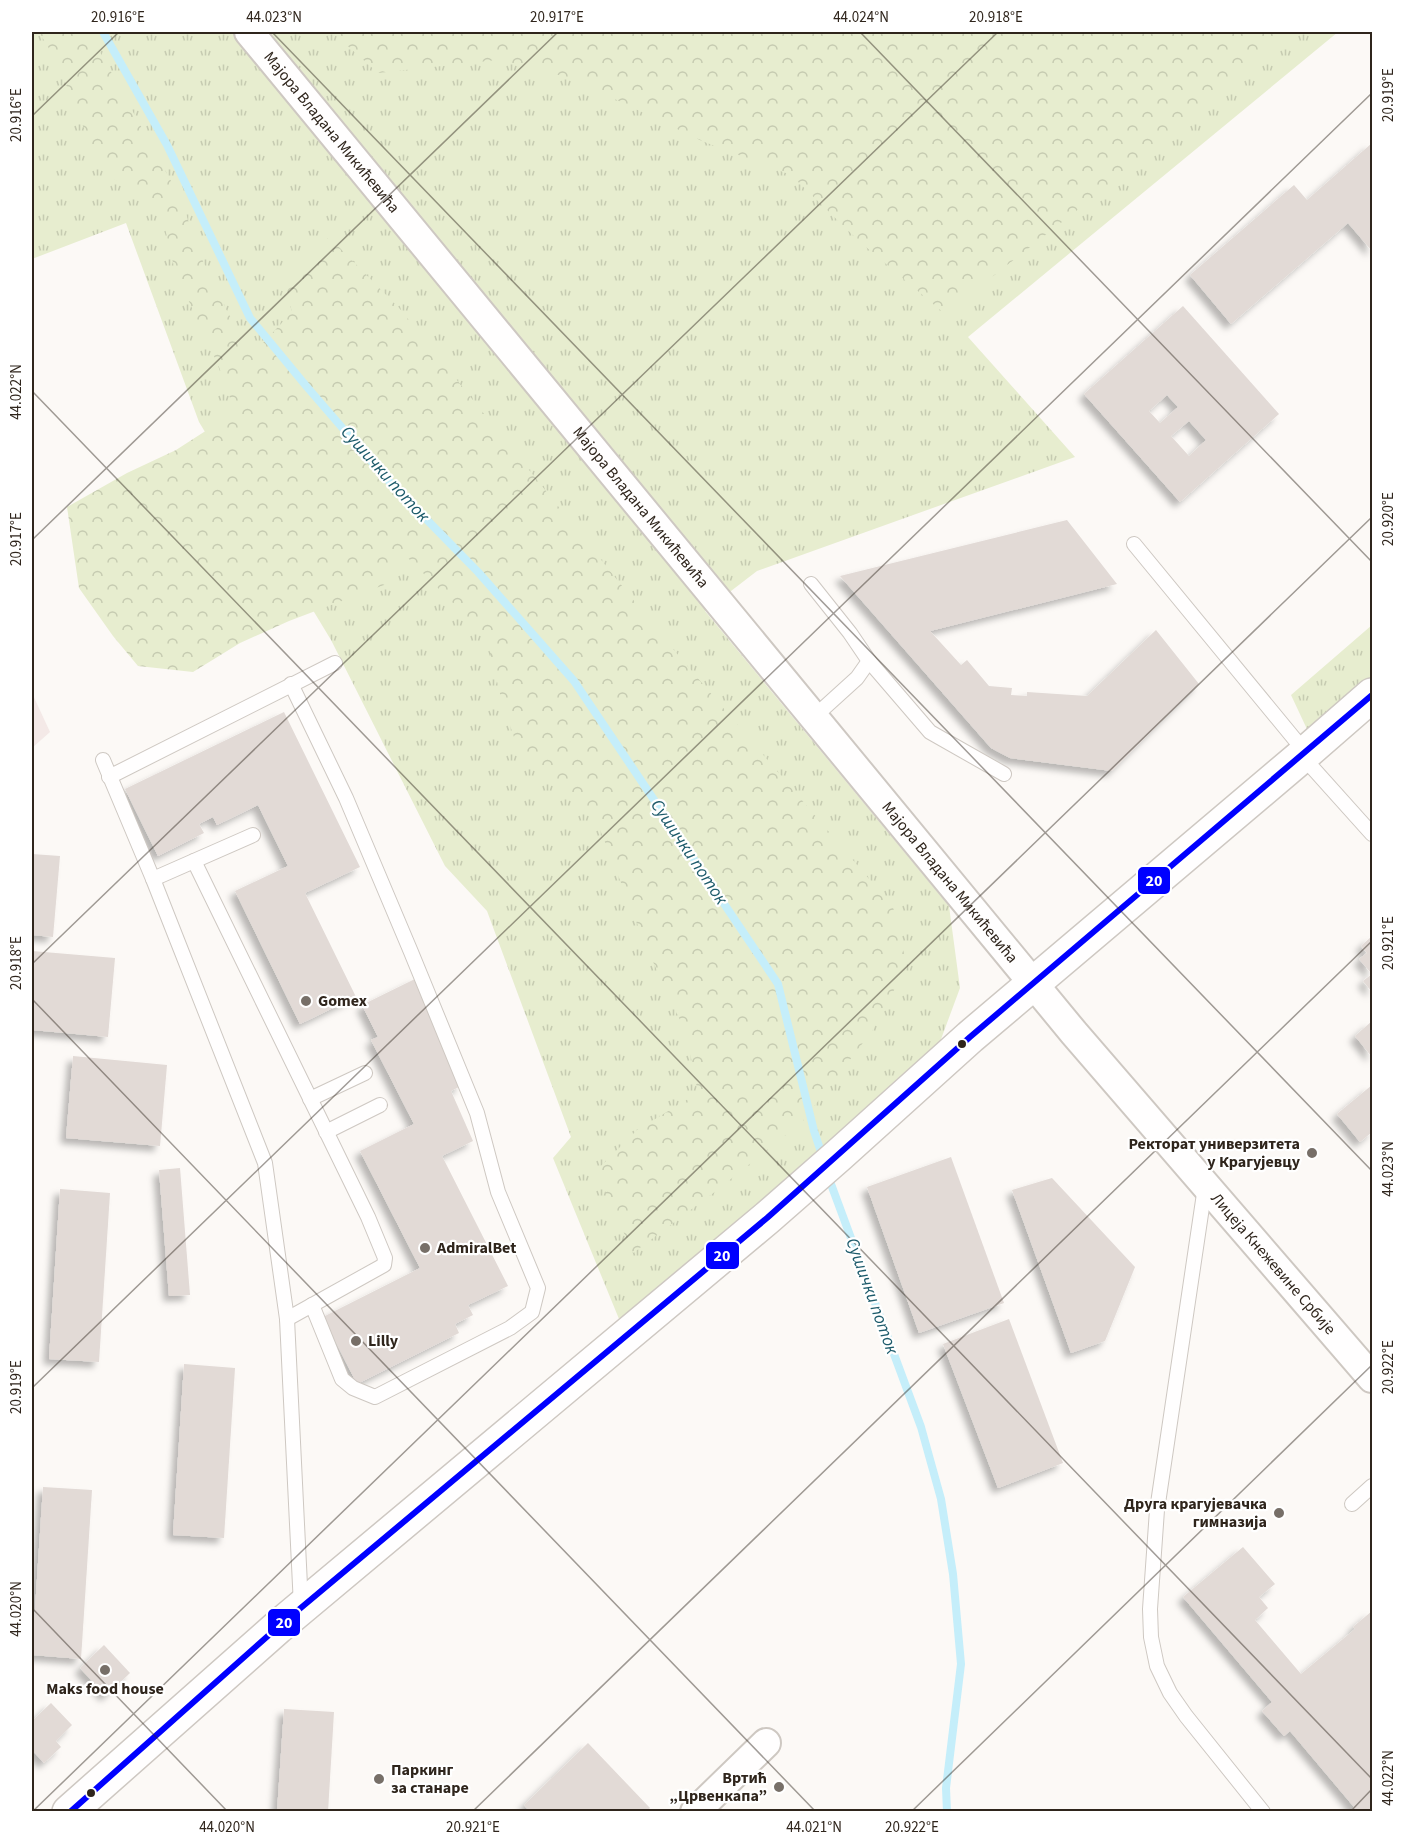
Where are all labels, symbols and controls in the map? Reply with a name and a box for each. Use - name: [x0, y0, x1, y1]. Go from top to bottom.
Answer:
- text: 20.916°E: [91, 7, 145, 28]
- text: 44.023°N: [246, 7, 302, 28]
- text: 20.917°E: [530, 7, 584, 28]
- text: 44.024°N: [833, 7, 889, 28]
- text: 20.918°E: [969, 7, 1023, 28]
- street label: Мајора Владана Микићевића: [259, 47, 405, 218]
- text: 20.919°E: [1378, 68, 1399, 122]
- text: 20.916°E: [6, 88, 27, 142]
- text: 44.022°N: [6, 364, 27, 420]
- water label: Сушички поток: [335, 420, 436, 528]
- street label: Мајора Владана Микићевића: [568, 422, 714, 593]
- text: 20.920°E: [1378, 492, 1399, 546]
- text: 20.917°E: [6, 512, 27, 566]
- water label: Сушички поток: [644, 794, 734, 910]
- street label: Мајора Владана Микићевића: [877, 797, 1023, 968]
- line badge: 20: [1137, 866, 1171, 895]
- text: 20: [1146, 870, 1162, 892]
- text: 20.921°E: [1378, 916, 1399, 970]
- text: 20.918°E: [6, 936, 27, 990]
- place label: Gomex: [318, 990, 367, 1012]
- marker: Gomex: [299, 994, 313, 1008]
- unlabelled marker: [956, 1038, 968, 1050]
- place label: Ректорат универзитета у Крагујевцу: [1128, 1133, 1301, 1173]
- text: 44.023°N: [1378, 1141, 1399, 1197]
- marker: Ректорат универзитета у Крагујевцу: [1305, 1146, 1319, 1160]
- street label: Лицеја Кнежевине Србије: [1206, 1188, 1341, 1339]
- water label: Сушички поток: [839, 1234, 905, 1358]
- place label: AdmiralBet: [436, 1237, 516, 1259]
- marker: AdmiralBet: [418, 1241, 432, 1255]
- line badge: 20: [705, 1241, 740, 1270]
- text: 20: [714, 1245, 730, 1267]
- place label: Lilly: [368, 1330, 399, 1352]
- marker: Lilly: [349, 1334, 363, 1348]
- text: 20.922°E: [1378, 1340, 1399, 1394]
- text: 20.919°E: [6, 1360, 27, 1414]
- place label: Друга крагујевачка гимназија: [1124, 1493, 1267, 1533]
- marker: Друга крагујевачка гимназија: [1272, 1506, 1286, 1520]
- text: 44.020°N: [6, 1581, 27, 1637]
- line badge: 20: [267, 1608, 301, 1637]
- text: 20: [276, 1612, 292, 1634]
- marker: Maks food house: [98, 1663, 112, 1677]
- place label: Maks food house: [46, 1678, 164, 1700]
- text: 44.022°N: [1378, 1750, 1399, 1806]
- place label: Паркинг за станаре: [391, 1759, 469, 1799]
- place label: Вртић „Црвенкапа”: [669, 1767, 767, 1807]
- marker: Паркинг за станаре: [372, 1772, 386, 1786]
- marker: Вртић „Црвенкапа”: [772, 1780, 786, 1794]
- unlabelled marker: [85, 1787, 97, 1799]
- text: 44.020°N: [199, 1817, 255, 1838]
- text: 20.921°E: [446, 1817, 500, 1838]
- text: 44.021°N: [786, 1817, 842, 1838]
- text: 20.922°E: [885, 1817, 939, 1838]

